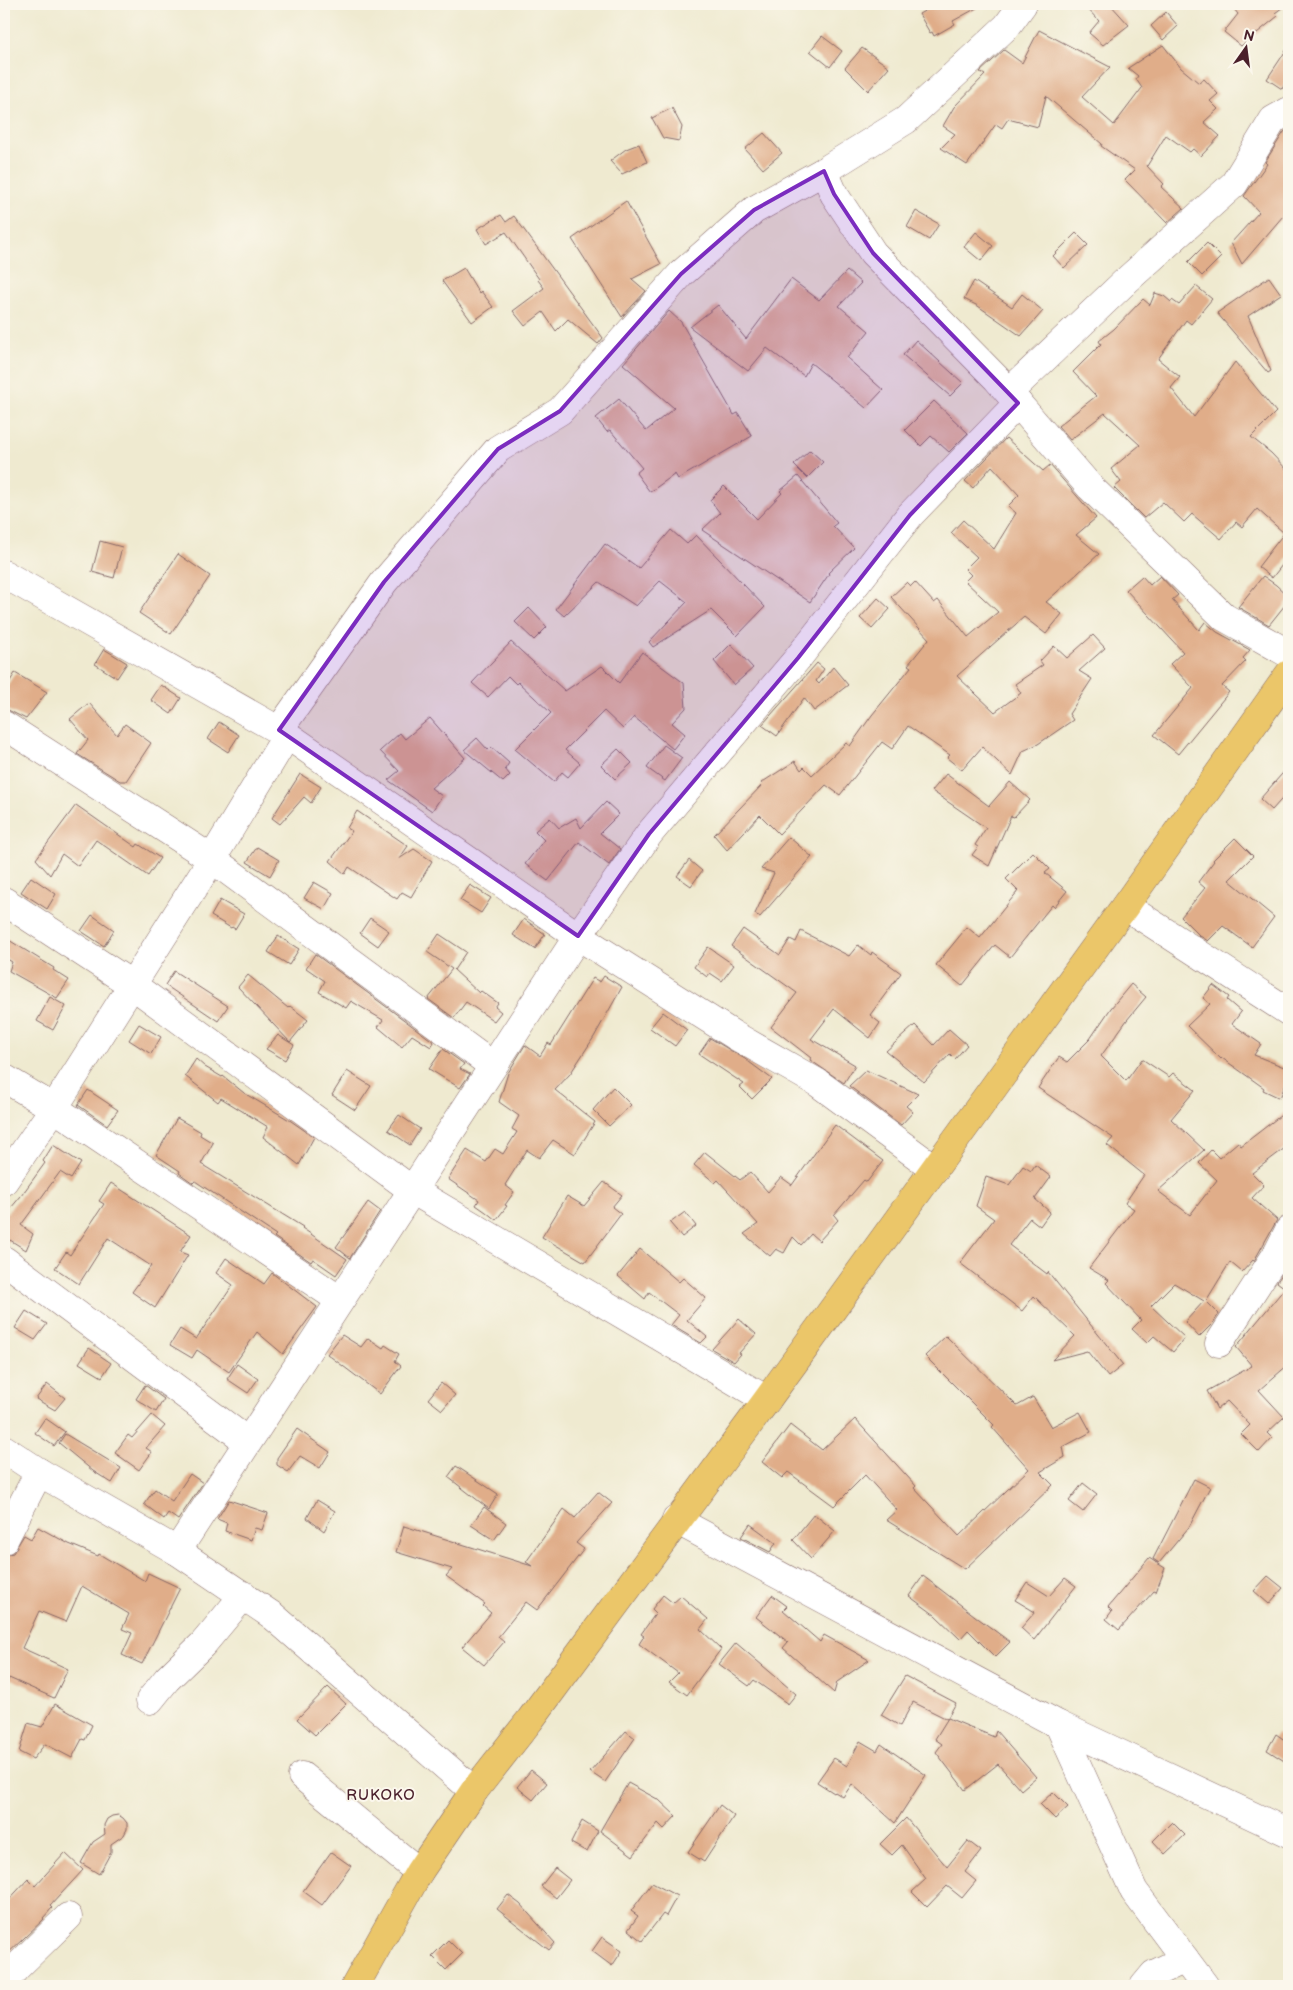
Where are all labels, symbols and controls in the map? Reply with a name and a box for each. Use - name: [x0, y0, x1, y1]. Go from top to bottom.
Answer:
- north arrow: [1220, 22, 1270, 72]
- text: N: [1242, 26, 1256, 45]
- district label: RUKOKO: [346, 1786, 416, 1805]

